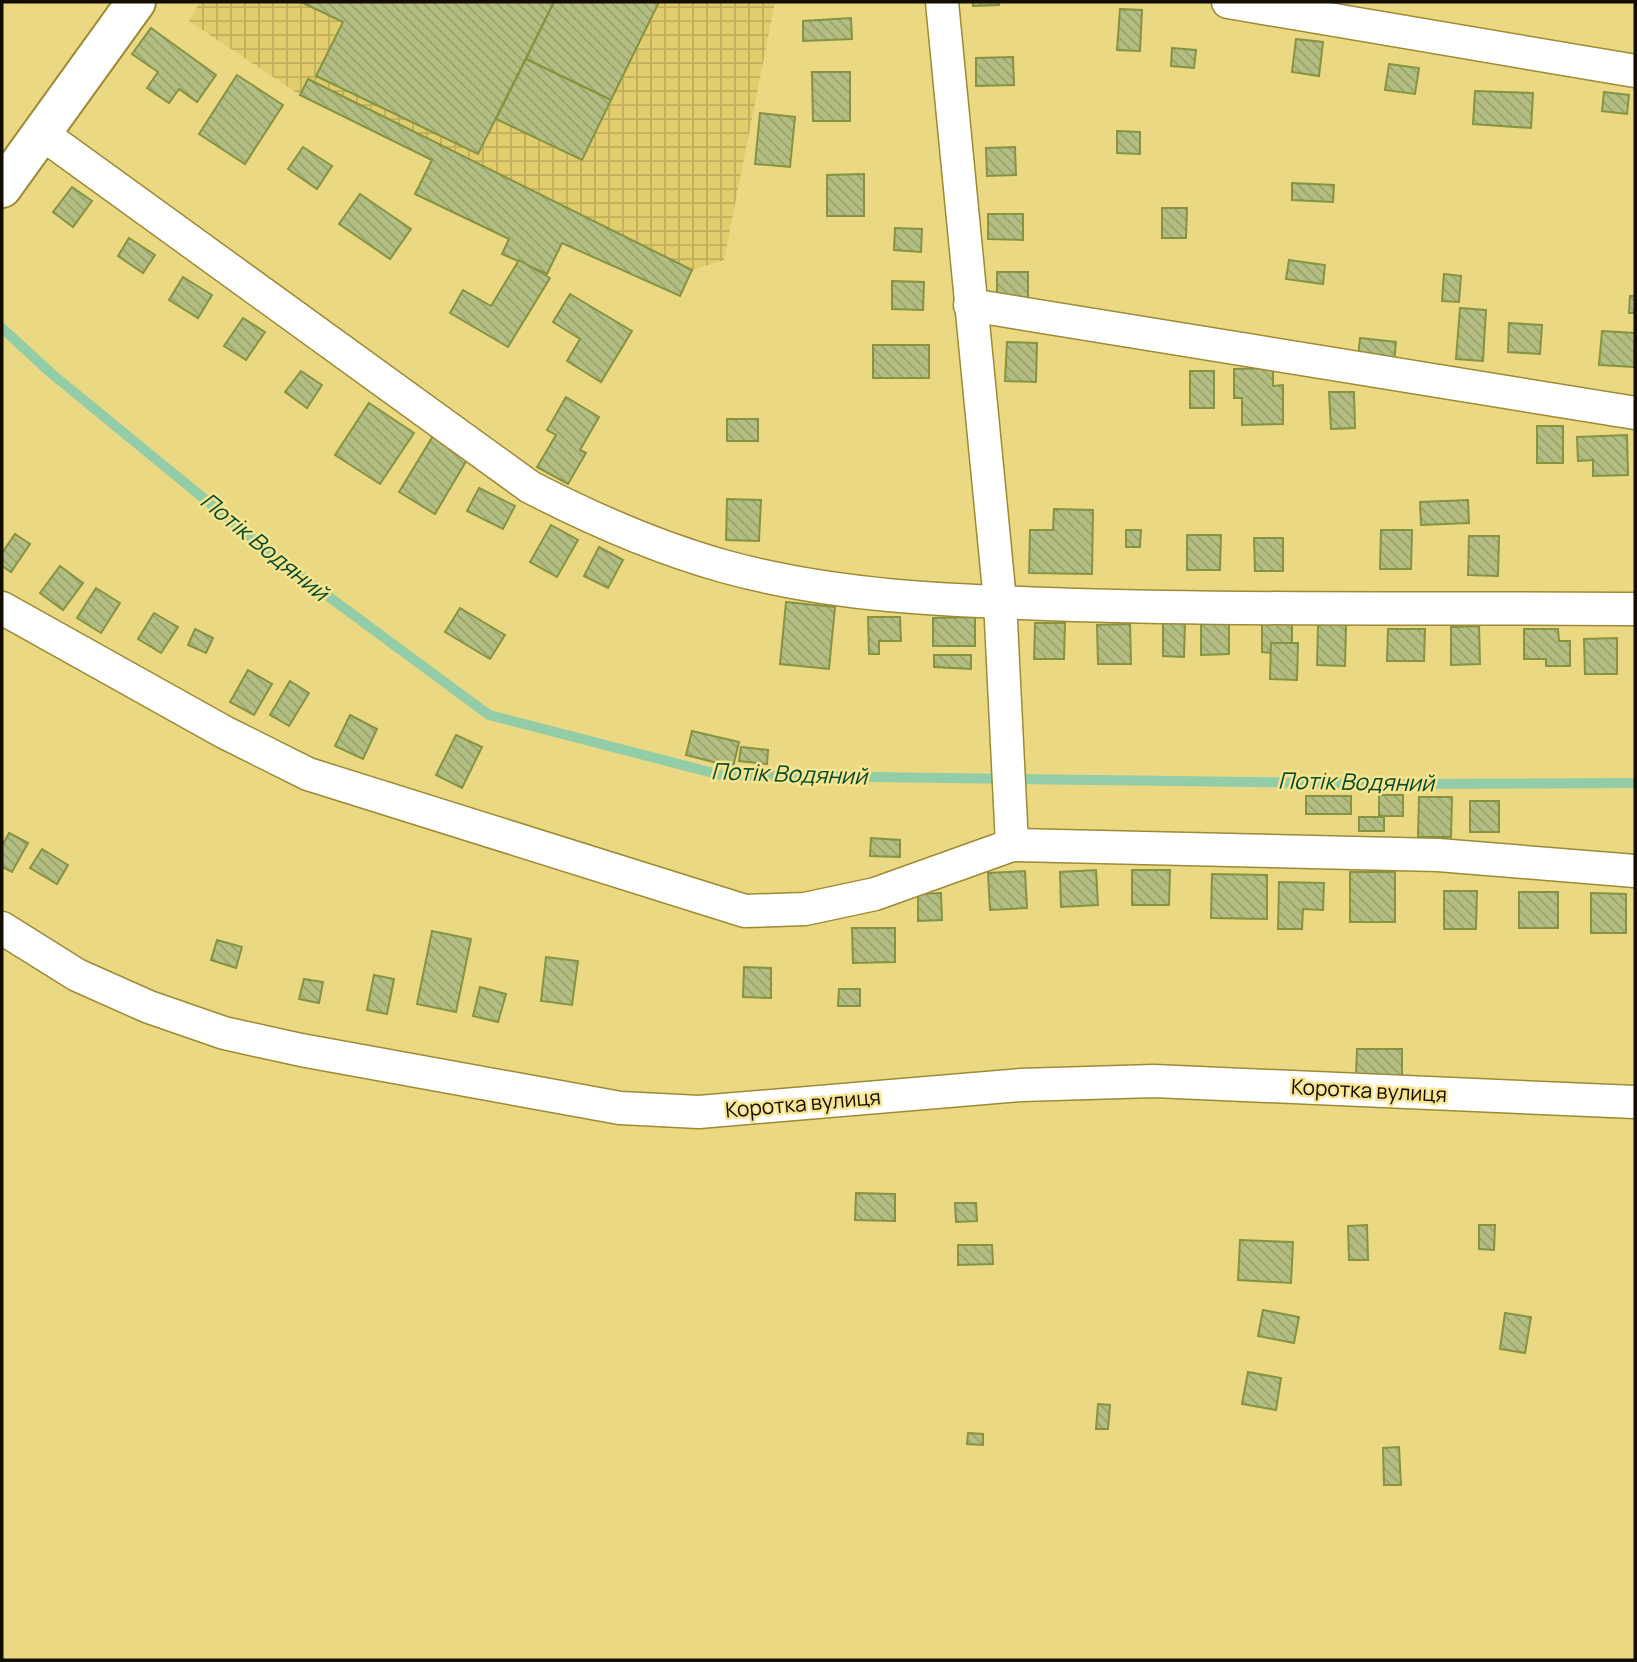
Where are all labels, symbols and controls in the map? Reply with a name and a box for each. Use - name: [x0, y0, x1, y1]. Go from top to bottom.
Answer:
- water label: Потік Водяний: [194, 484, 337, 609]
- water label: Потік Водяний: [710, 754, 870, 792]
- water label: Потік Водяний: [1278, 764, 1436, 798]
- street label: Коротка вулиця: [1290, 1072, 1448, 1108]
- street label: Коротка вулиця: [724, 1082, 882, 1124]

